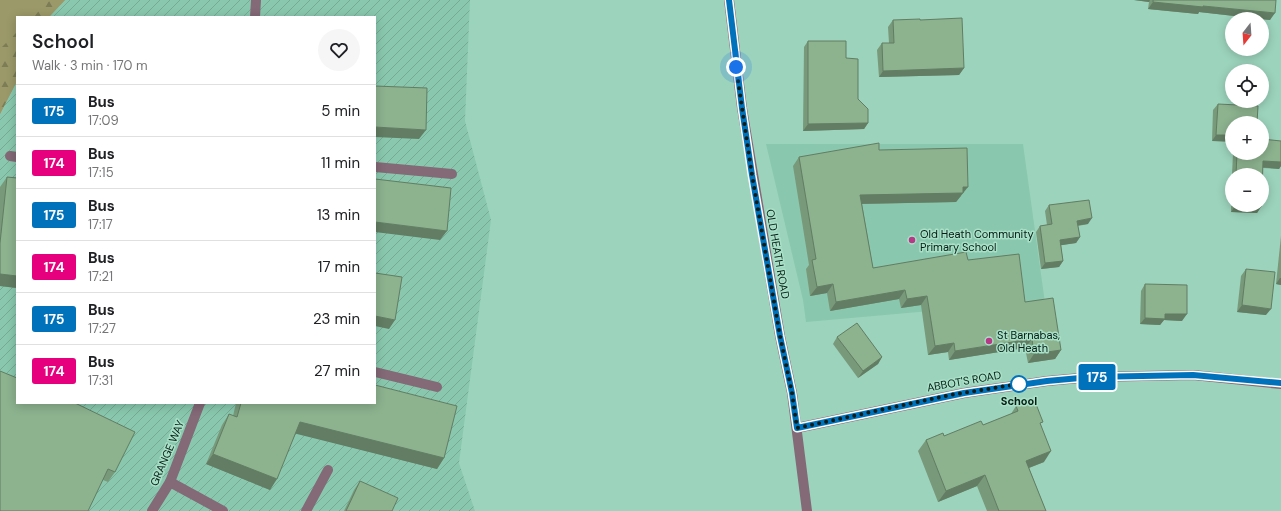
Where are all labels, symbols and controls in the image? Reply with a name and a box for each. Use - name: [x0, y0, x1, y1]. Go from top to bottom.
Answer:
- north arrow: [1225, 12, 1269, 56]
- map controls: [1225, 12, 1269, 212]
- text: School: [32, 29, 94, 54]
- button: heart: [318, 29, 360, 71]
- text: Walk · 3 min · 170 m: [32, 57, 148, 74]
- your location: [726, 57, 746, 77]
- button: locate: [1225, 64, 1269, 108]
- text: Bus: [88, 92, 115, 112]
- text: 5 min: [321, 101, 360, 121]
- text: 175: [44, 102, 65, 120]
- text: 17:09: [88, 112, 119, 129]
- button: +: [1225, 116, 1269, 160]
- text: Bus: [88, 144, 115, 164]
- text: 11 min: [321, 153, 360, 173]
- text: 174: [44, 154, 64, 172]
- text: 17:15: [88, 164, 114, 181]
- button: −: [1225, 168, 1269, 212]
- text: Bus: [88, 196, 115, 216]
- text: 13 min: [317, 205, 360, 225]
- text: 175: [44, 206, 65, 224]
- street label: OLD HEATH ROAD: [763, 208, 793, 300]
- text: 17:17: [88, 216, 113, 233]
- place label: Old Heath Community Primary School: [920, 227, 1034, 254]
- marker: Old Heath Community Primary School: [907, 235, 917, 245]
- text: Bus: [88, 248, 115, 268]
- text: 17 min: [318, 257, 360, 277]
- text: 174: [44, 258, 64, 276]
- text: 17:21: [88, 268, 113, 285]
- text: Bus: [88, 300, 115, 320]
- text: 23 min: [313, 309, 360, 329]
- text: 175: [44, 310, 65, 328]
- text: 17:27: [88, 320, 116, 337]
- place label: St Barnabas, Old Heath: [997, 328, 1060, 355]
- marker: St Barnabas, Old Heath: [984, 336, 994, 346]
- text: Bus: [88, 352, 115, 372]
- text: 27 min: [314, 361, 360, 381]
- text: 174: [44, 362, 64, 380]
- line badge: 175: [1074, 364, 1120, 390]
- street label: ABBOT'S ROAD: [926, 367, 1003, 394]
- text: 175: [1087, 368, 1108, 386]
- text: 17:31: [88, 372, 113, 389]
- marker: School: [1010, 375, 1028, 393]
- place label: School: [1001, 394, 1037, 408]
- street label: GRANGE WAY: [147, 417, 187, 488]

